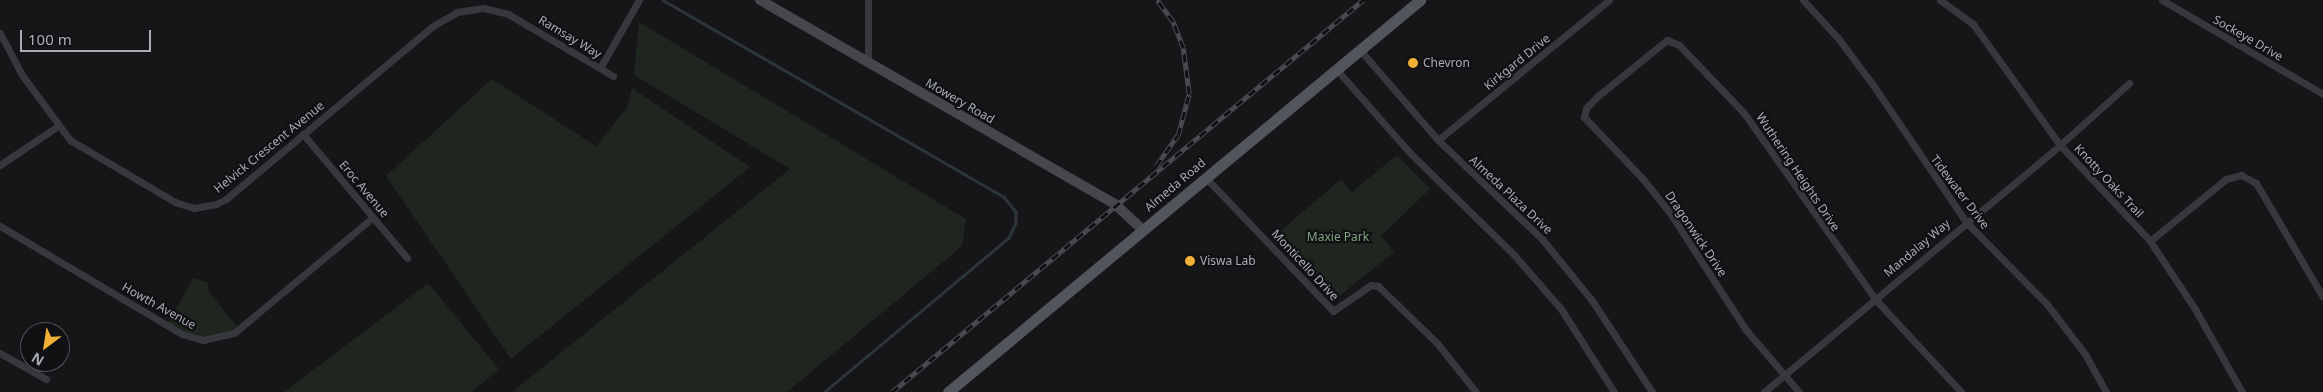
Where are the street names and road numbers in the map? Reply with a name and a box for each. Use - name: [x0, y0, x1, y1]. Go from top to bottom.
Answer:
- street label: Sockeye Drive: [2211, 12, 2285, 64]
- street label: Ramsay Way: [536, 13, 604, 61]
- street label: Kirkgard Drive: [1481, 31, 1553, 93]
- street label: Mowery Road: [923, 75, 997, 127]
- street label: Helvick Crescent Avenue: [211, 98, 327, 196]
- street label: Wuthering Heights Drive: [1753, 110, 1843, 234]
- street label: Knotty Oaks Trail: [2071, 141, 2147, 221]
- street label: Tidewater Drive: [1928, 152, 1992, 232]
- street label: Almeda Plaza Drive: [1467, 153, 1555, 237]
- street label: Almeda Road: [1142, 155, 1208, 215]
- street label: Eroc Avenue: [336, 158, 392, 220]
- street label: Dragonwick Drive: [1662, 189, 1730, 279]
- street label: Mandalay Way: [1881, 216, 1953, 280]
- street label: Monticello Drive: [1268, 227, 1342, 303]
- street label: Howth Avenue: [119, 280, 199, 332]

